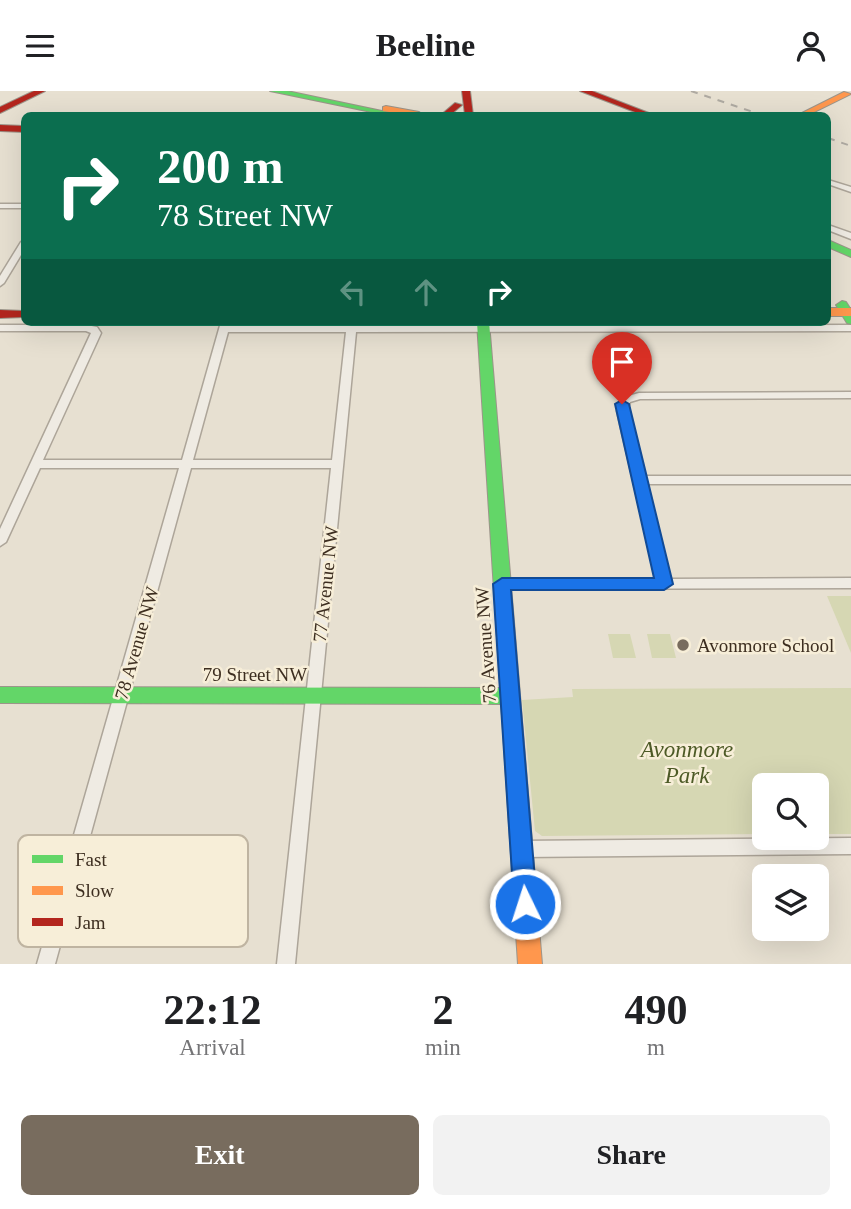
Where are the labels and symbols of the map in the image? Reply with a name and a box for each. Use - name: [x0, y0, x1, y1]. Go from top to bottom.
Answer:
- pin: [592, 332, 652, 404]
- street label: 77 Avenue NW: [309, 525, 342, 643]
- street label: 78 Avenue NW: [110, 584, 163, 702]
- street label: 76 Avenue NW: [471, 586, 500, 704]
- place label: Avonmore School: [697, 635, 834, 656]
- marker: Avonmore School: [675, 637, 691, 653]
- street label: 79 Street NW: [203, 664, 307, 685]
- park label: Avonmore Park: [639, 737, 733, 788]
- legend: [18, 835, 248, 947]
- text: Fast: [75, 849, 107, 870]
- position arrow: [488, 867, 562, 941]
- text: Slow: [75, 880, 114, 901]
- text: Jam: [75, 912, 106, 933]

